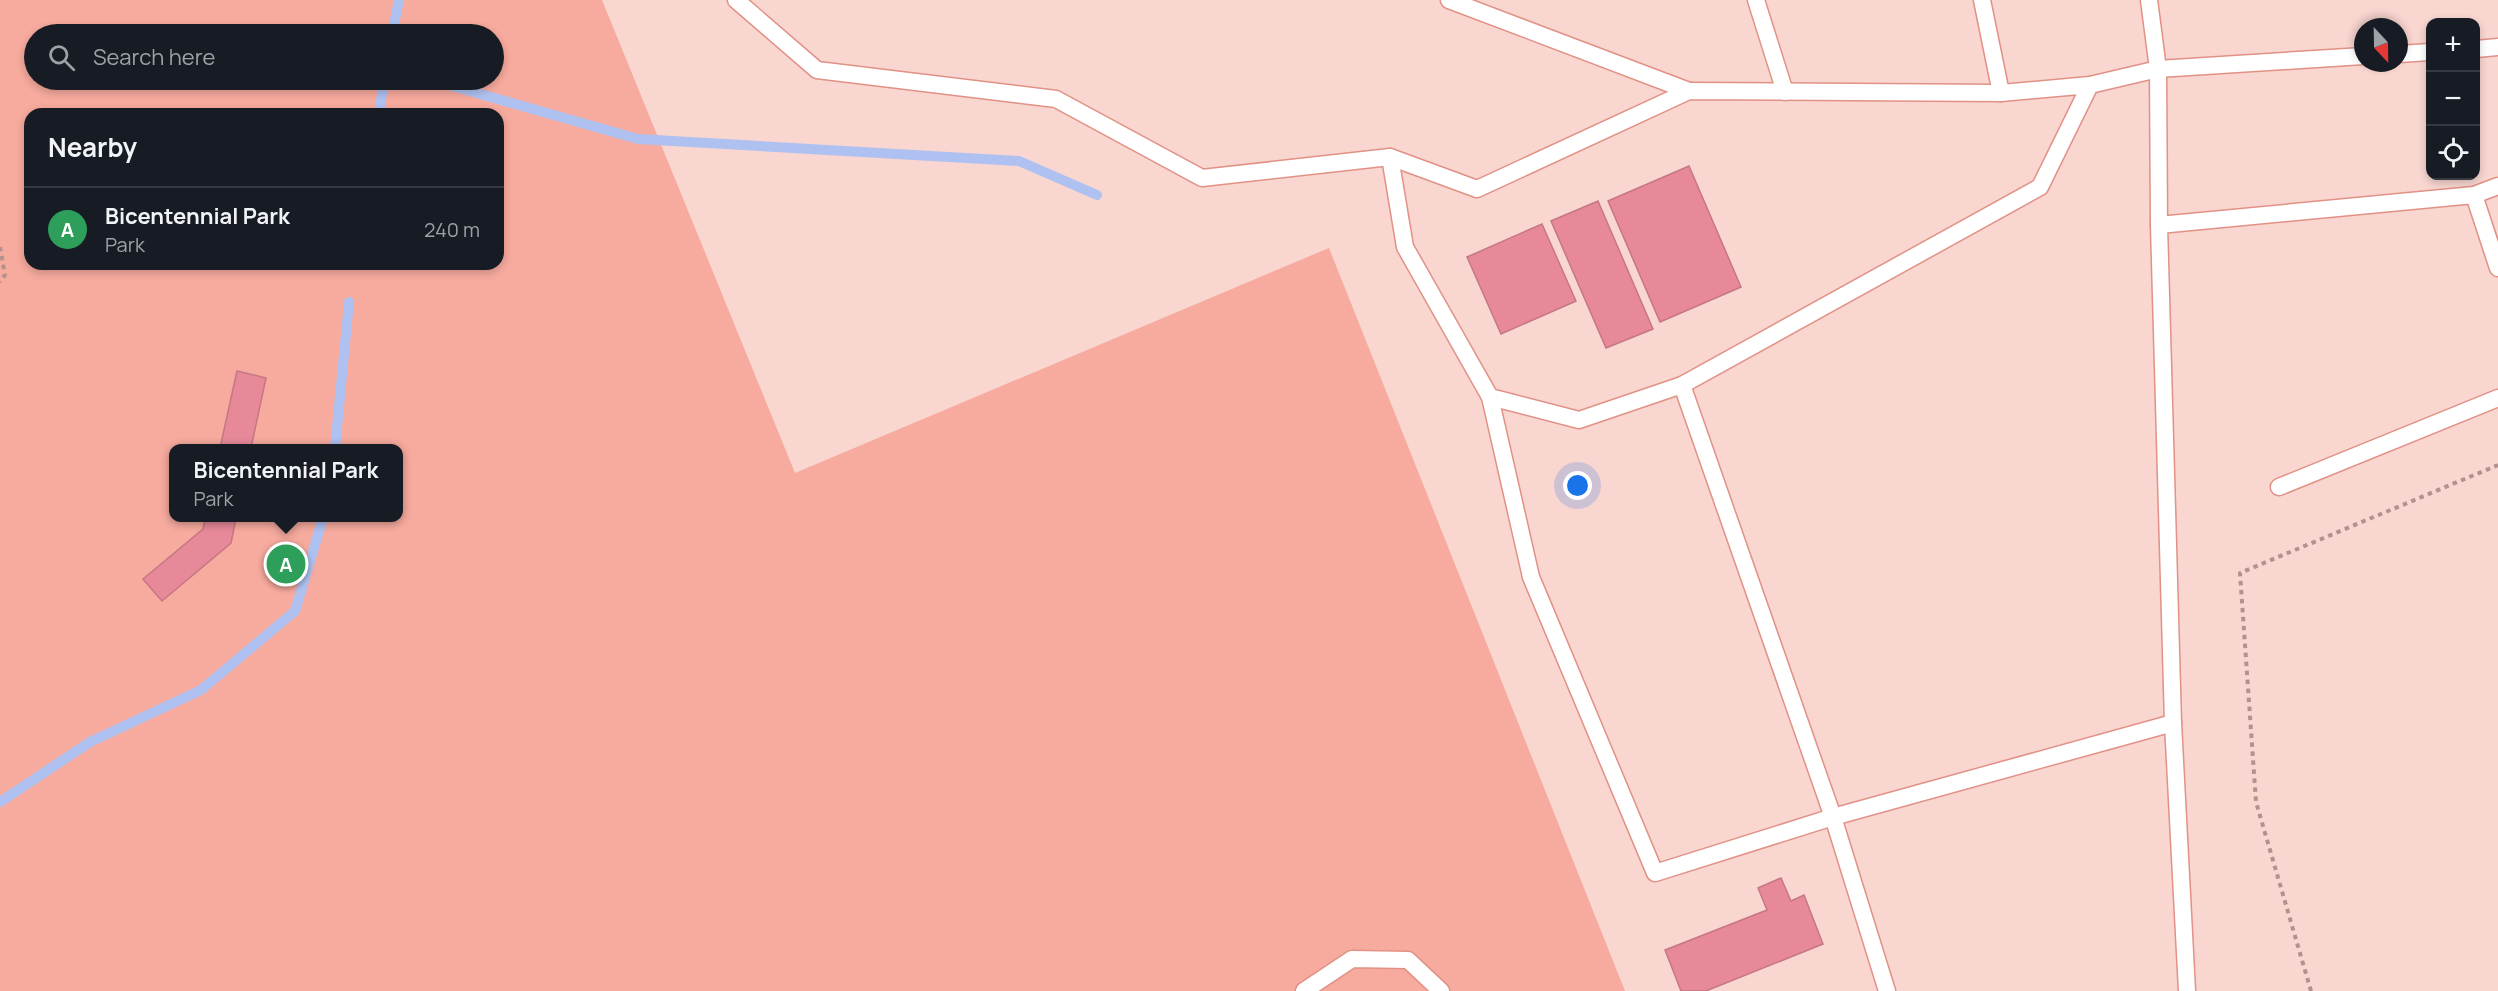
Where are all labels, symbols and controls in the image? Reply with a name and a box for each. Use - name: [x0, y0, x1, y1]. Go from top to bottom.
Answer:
- north arrow: [2354, 18, 2408, 72]
- map controls: [2426, 18, 2480, 180]
- button: +: [2426, 18, 2480, 72]
- search box: [24, 24, 504, 90]
- icon: search: [45, 41, 78, 74]
- text: Search here: [93, 42, 215, 72]
- button: −: [2426, 72, 2480, 126]
- button: locate: [2426, 126, 2480, 180]
- text: Nearby: [48, 129, 137, 165]
- text: Bicentennial Park: [105, 201, 290, 231]
- text: A: [61, 216, 74, 243]
- text: 240 m: [424, 216, 480, 243]
- text: Park: [105, 231, 145, 258]
- popup: [169, 444, 403, 522]
- text: Bicentennial Park: [194, 455, 378, 485]
- your location: [1563, 471, 1592, 500]
- text: Park: [194, 485, 233, 512]
- pin: A: [266, 542, 306, 586]

